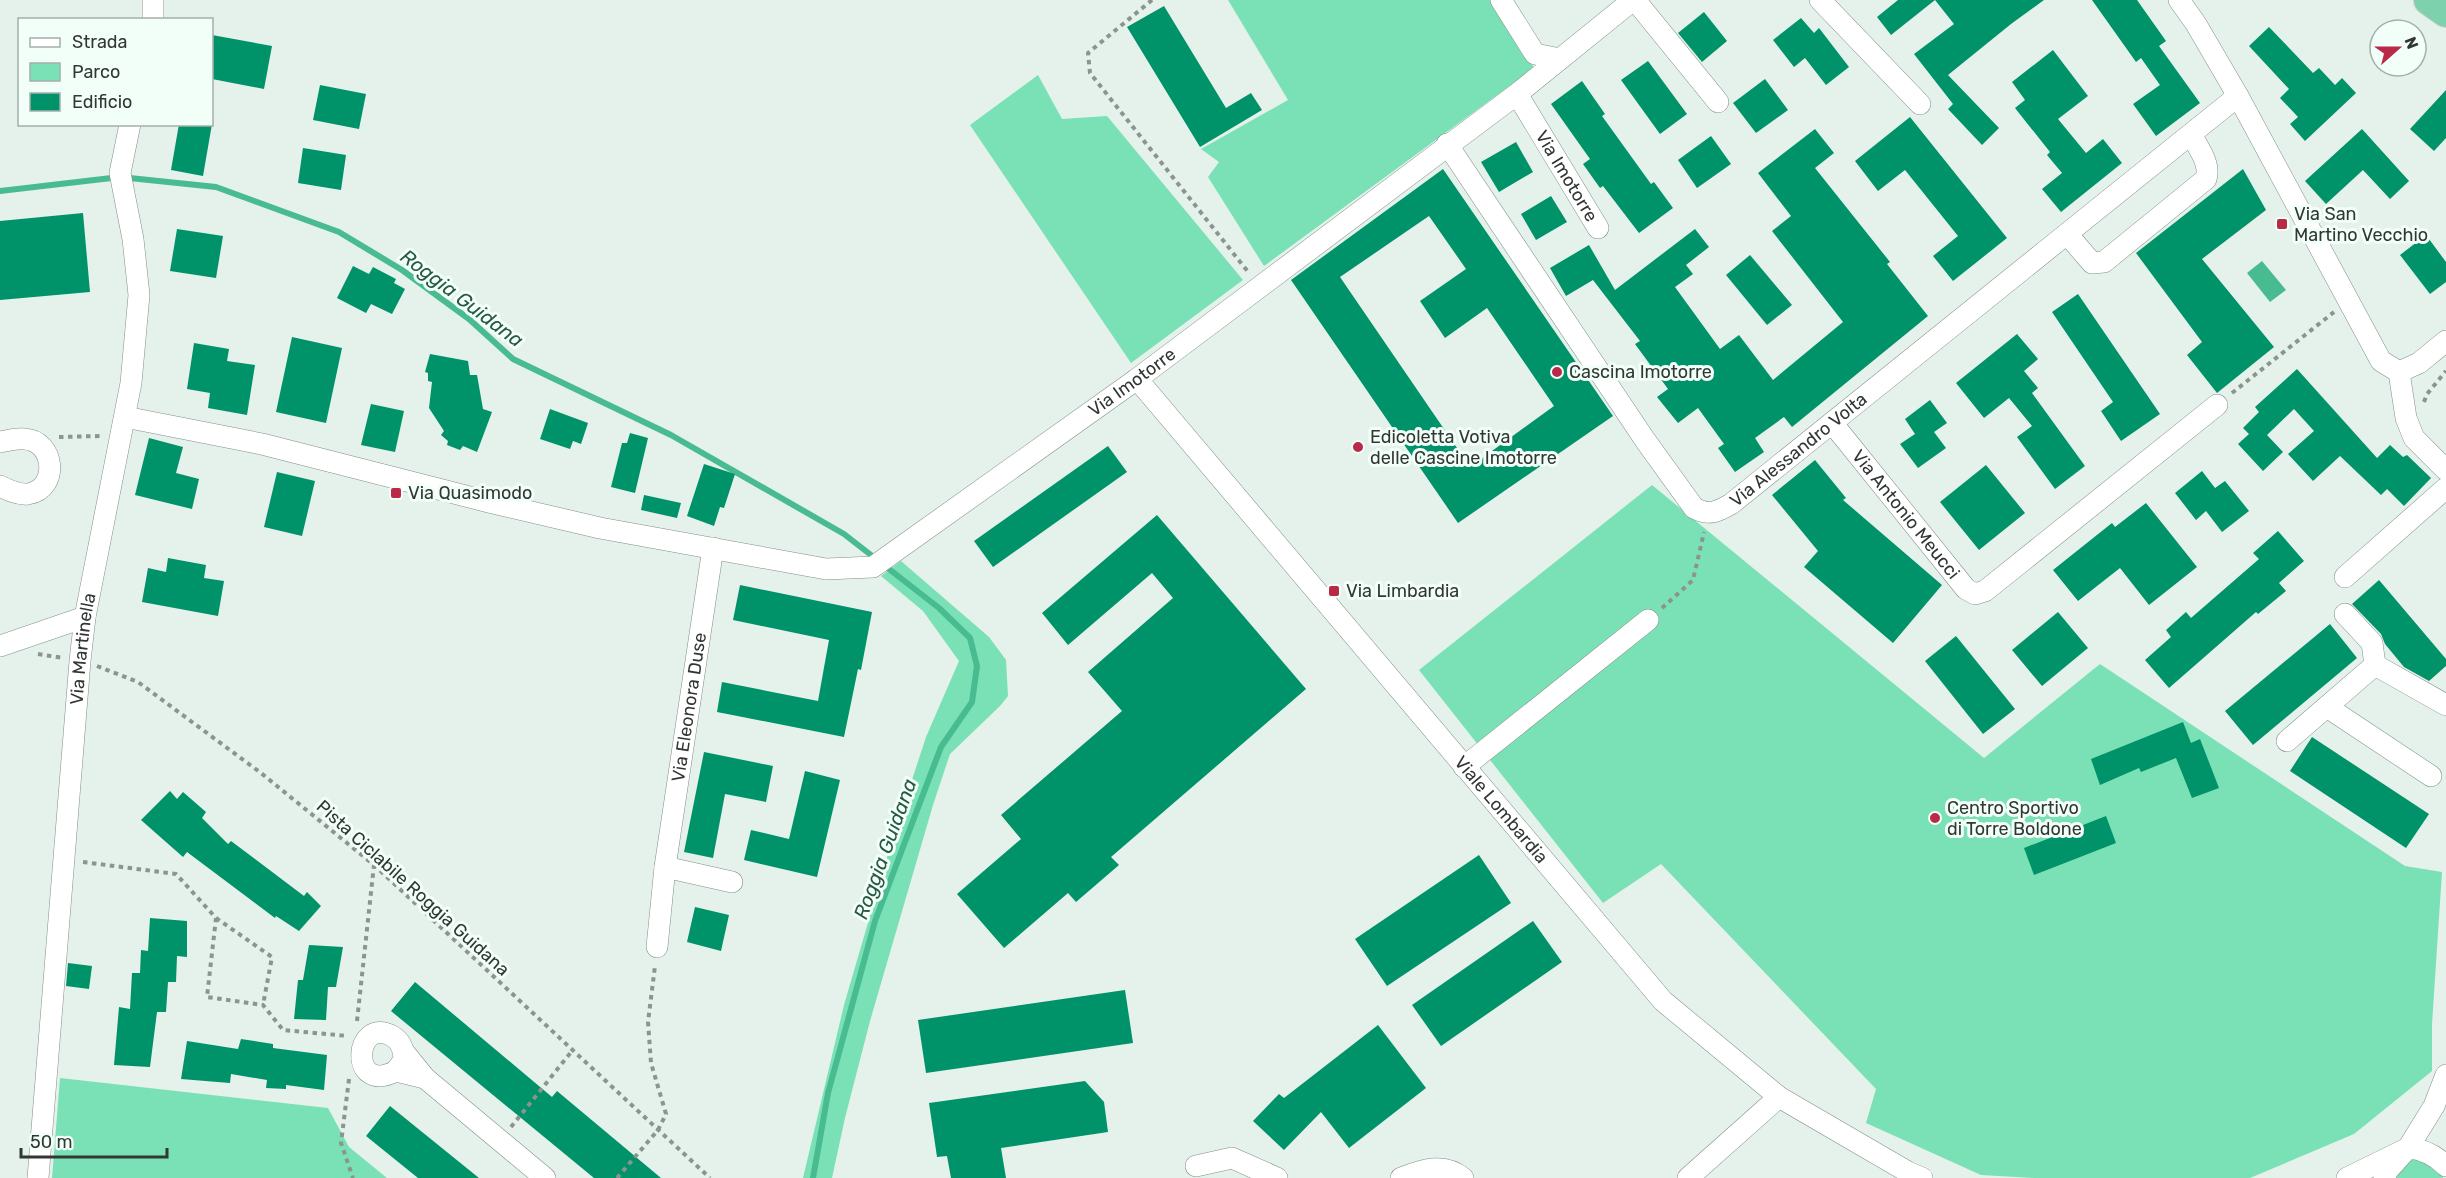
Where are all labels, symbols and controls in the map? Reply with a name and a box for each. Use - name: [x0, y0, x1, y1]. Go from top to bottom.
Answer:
- legend: [18, 18, 213, 126]
- north arrow: [2368, 18, 2428, 78]
- text: Strada: [72, 31, 128, 53]
- text: N: [2401, 34, 2422, 52]
- text: Parco: [72, 61, 120, 83]
- text: Edificio: [72, 91, 132, 113]
- street label: Via Imotorre: [1531, 127, 1603, 226]
- place label: Via San Martino Vecchio: [2294, 203, 2428, 246]
- marker: Via San Martino Vecchio: [2275, 217, 2289, 231]
- water label: Roggia Guidana: [396, 244, 528, 352]
- street label: Via Imotorre: [1084, 343, 1180, 421]
- place label: Cascina Imotorre: [1569, 361, 1712, 383]
- marker: Cascina Imotorre: [1550, 365, 1564, 379]
- street label: Via Alessandro Volta: [1725, 388, 1872, 512]
- place label: Edicoletta Votiva delle Cascine Imotorre: [1370, 426, 1557, 469]
- marker: Edicoletta Votiva delle Cascine Imotorre: [1351, 440, 1365, 454]
- street label: Via Antonio Meucci: [1847, 445, 1965, 583]
- place label: Via Quasimodo: [408, 482, 532, 504]
- marker: Via Quasimodo: [389, 486, 403, 500]
- place label: Via Limbardia: [1346, 580, 1459, 602]
- marker: Via Limbardia: [1327, 584, 1341, 598]
- street label: Via Martinella: [65, 591, 100, 706]
- street label: Via Eleonora Duse: [667, 631, 711, 784]
- street label: Viale Lombardia: [1450, 752, 1553, 868]
- water label: Roggia Guidana: [848, 775, 922, 923]
- street label: Pista Ciclabile Roggia Guidana: [312, 795, 514, 981]
- place label: Centro Sportivo di Torre Boldone: [1947, 797, 2082, 840]
- marker: Centro Sportivo di Torre Boldone: [1928, 811, 1942, 825]
- scale bar: [21, 1121, 166, 1159]
- text: 50 m: [30, 1131, 73, 1153]

